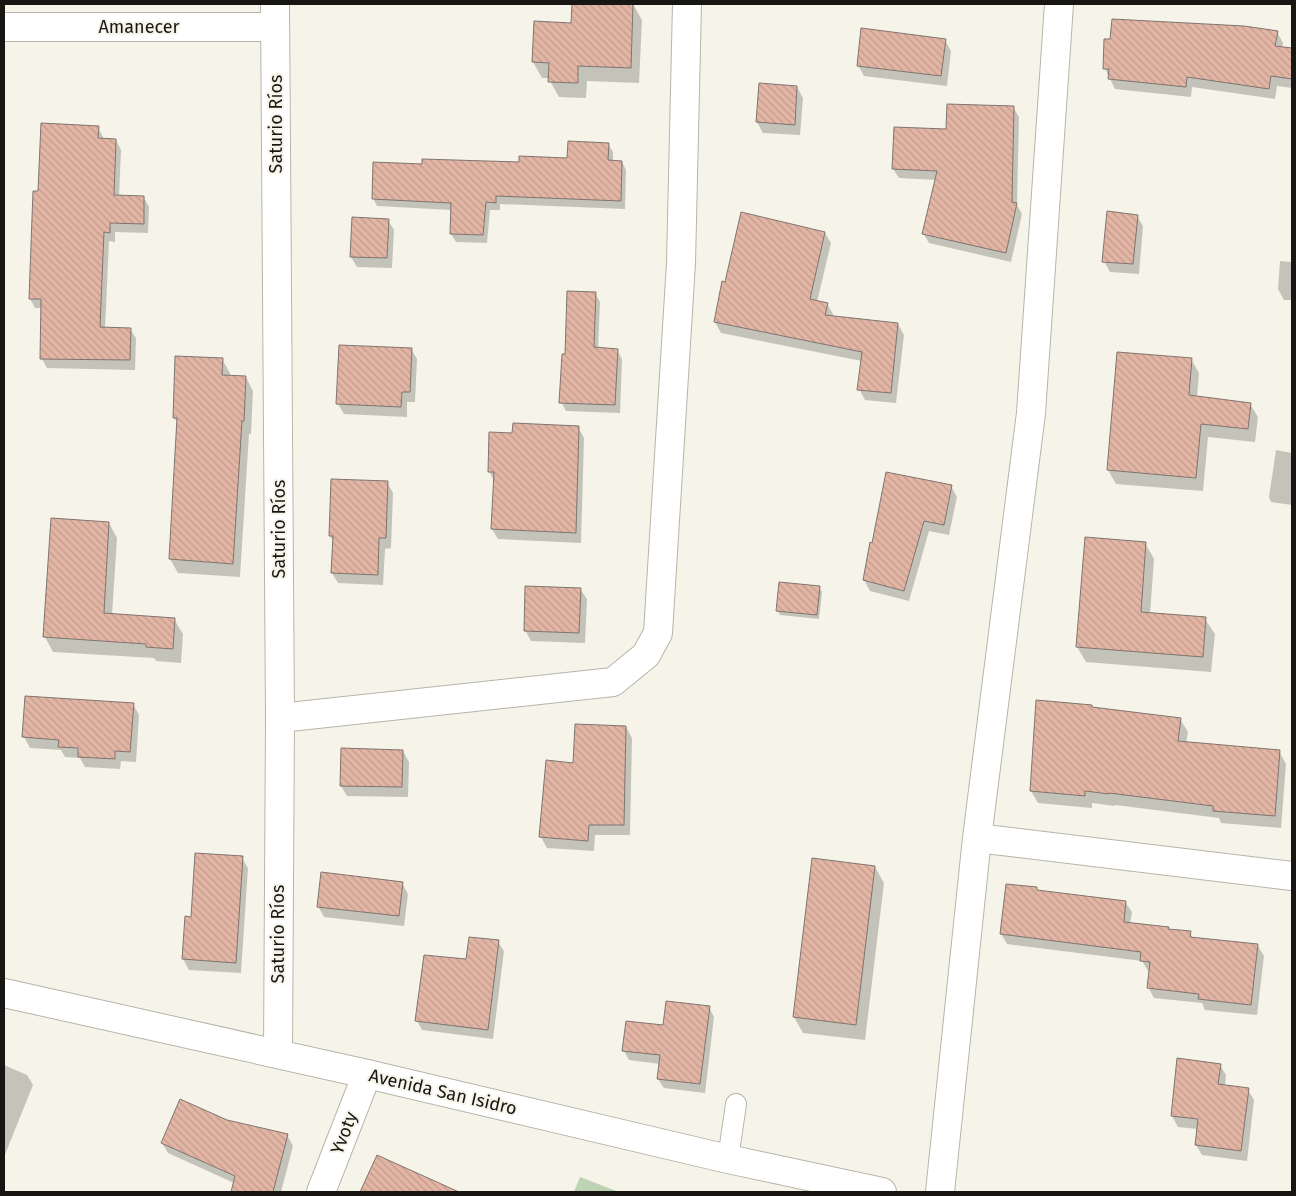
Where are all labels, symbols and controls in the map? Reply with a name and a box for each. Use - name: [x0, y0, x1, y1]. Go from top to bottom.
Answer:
- street label: Amanecer: [99, 16, 179, 38]
- street label: Saturio Ríos: [265, 75, 287, 173]
- street label: Saturio Ríos: [268, 480, 290, 578]
- street label: Saturio Ríos: [267, 885, 289, 983]
- street label: Avenida San Isidro: [367, 1064, 519, 1120]
- street label: Yvoty: [326, 1109, 362, 1157]

